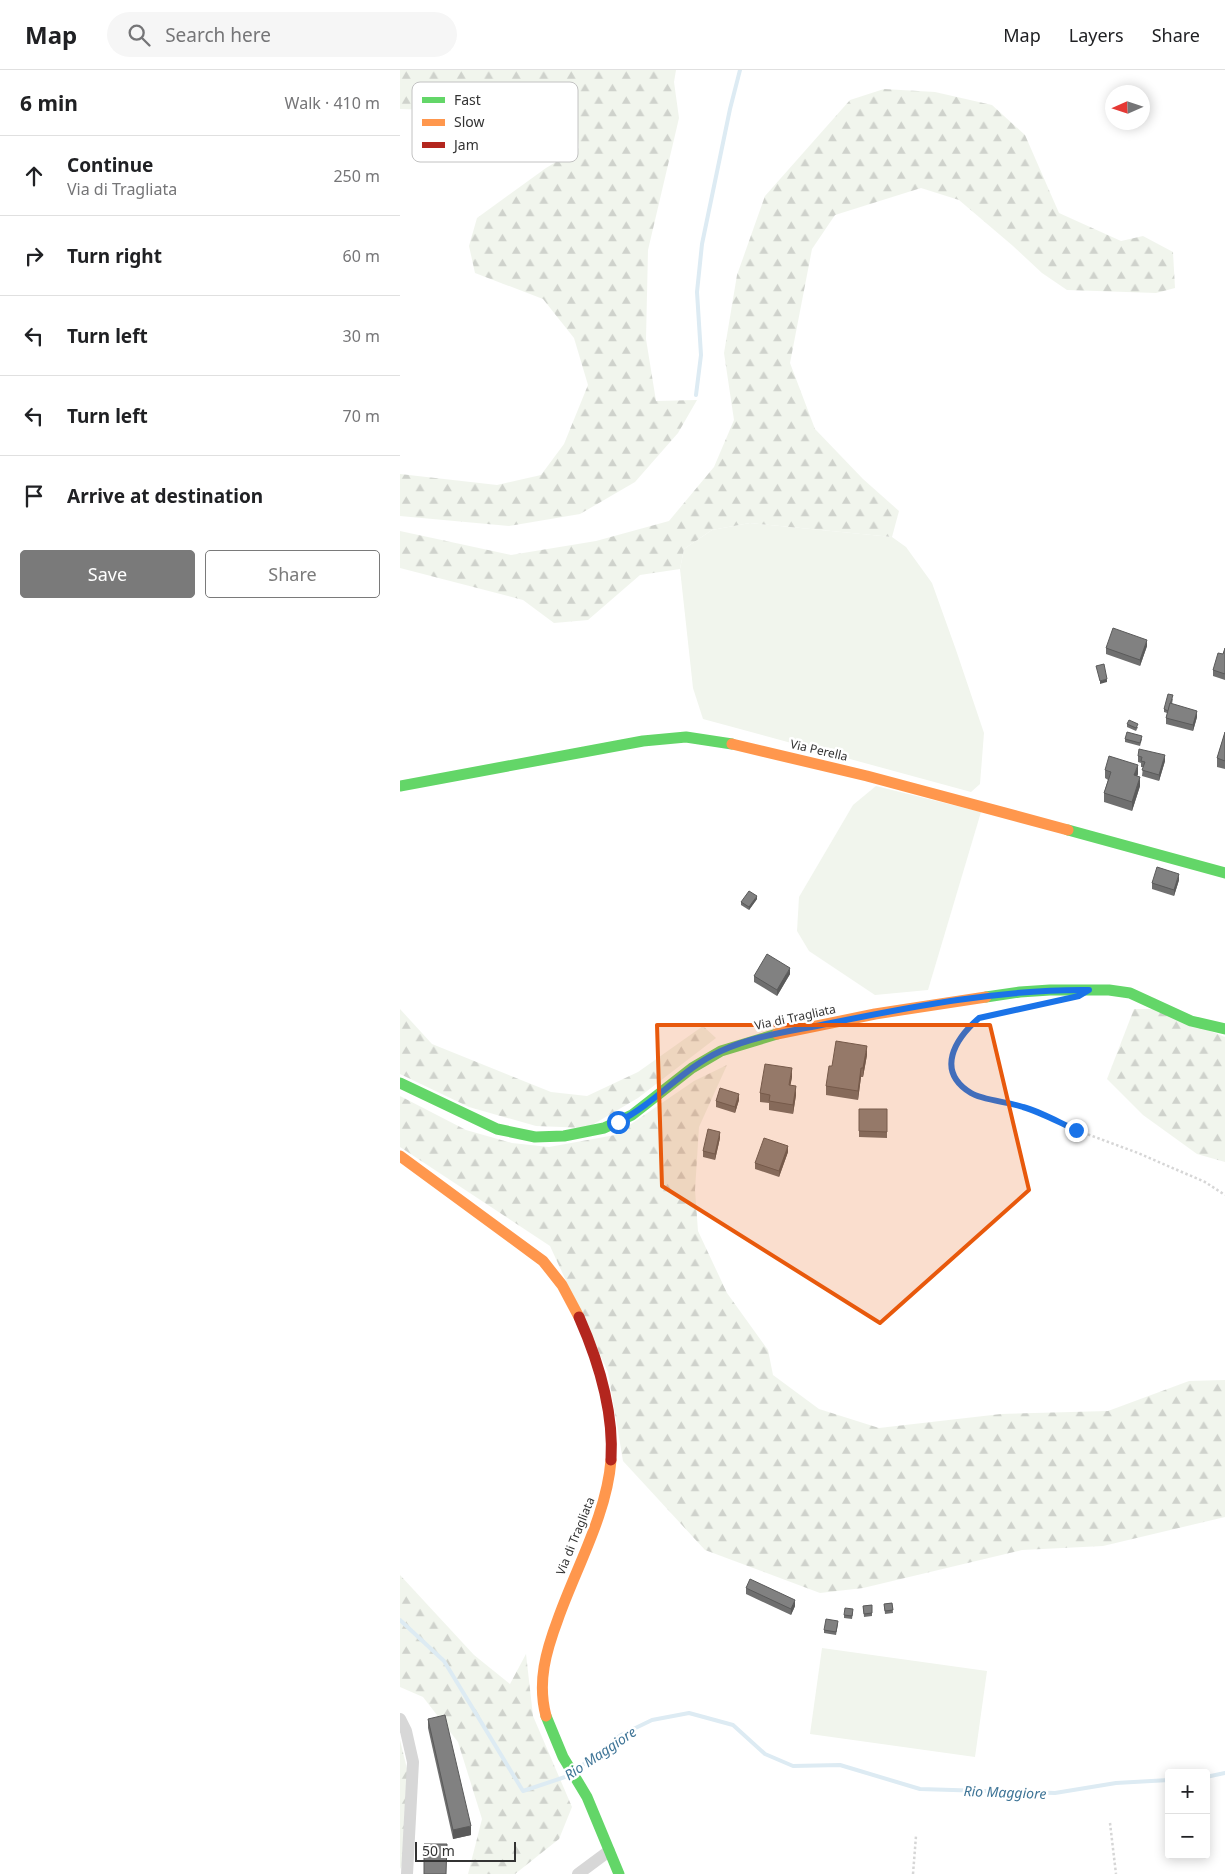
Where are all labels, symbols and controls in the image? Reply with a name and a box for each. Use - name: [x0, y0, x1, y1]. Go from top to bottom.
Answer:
- search box: [107, 12, 457, 57]
- text: Map: [25, 18, 77, 51]
- icon: search: [125, 21, 153, 49]
- text: Search here: [165, 22, 271, 48]
- text: Map: [1003, 23, 1041, 47]
- text: Layers: [1069, 23, 1124, 47]
- text: Share: [1152, 23, 1200, 47]
- legend: [412, 82, 578, 162]
- north arrow: [1105, 85, 1150, 130]
- text: 6 min: [20, 89, 78, 117]
- text: Fast: [454, 90, 481, 109]
- text: Walk · 410 m: [285, 92, 380, 114]
- text: Slow: [454, 112, 485, 131]
- text: Jam: [452, 135, 479, 154]
- text: Continue: [67, 152, 153, 178]
- icon: ahead: [20, 162, 48, 190]
- text: 250 m: [333, 165, 380, 187]
- text: Via di Tragliata: [67, 178, 177, 200]
- icon: right: [20, 242, 48, 270]
- text: Turn right: [67, 243, 162, 269]
- text: 60 m: [343, 245, 380, 267]
- icon: left: [20, 322, 48, 350]
- text: Turn left: [67, 323, 148, 349]
- text: 30 m: [343, 325, 380, 347]
- icon: left: [20, 402, 48, 430]
- text: Turn left: [67, 403, 148, 429]
- text: 70 m: [343, 405, 380, 427]
- icon: arrive: [20, 482, 48, 510]
- text: Arrive at destination: [67, 483, 263, 509]
- button: Save: [20, 550, 195, 598]
- button: Share: [205, 550, 380, 598]
- street label: Via Perella: [789, 735, 849, 765]
- street label: Via di Tragliata: [753, 1000, 837, 1034]
- route start: [607, 1111, 630, 1134]
- route end: [1065, 1119, 1088, 1142]
- street label: Via di Tragliata: [552, 1495, 598, 1577]
- water label: Rio Maggiore: [560, 1722, 640, 1784]
- map controls: [1165, 1769, 1210, 1859]
- button: +: [1165, 1769, 1210, 1814]
- water label: Rio Maggiore: [963, 1781, 1047, 1803]
- button: −: [1165, 1814, 1210, 1859]
- scale bar: [415, 1839, 516, 1862]
- text: 50 m: [422, 1841, 455, 1860]

